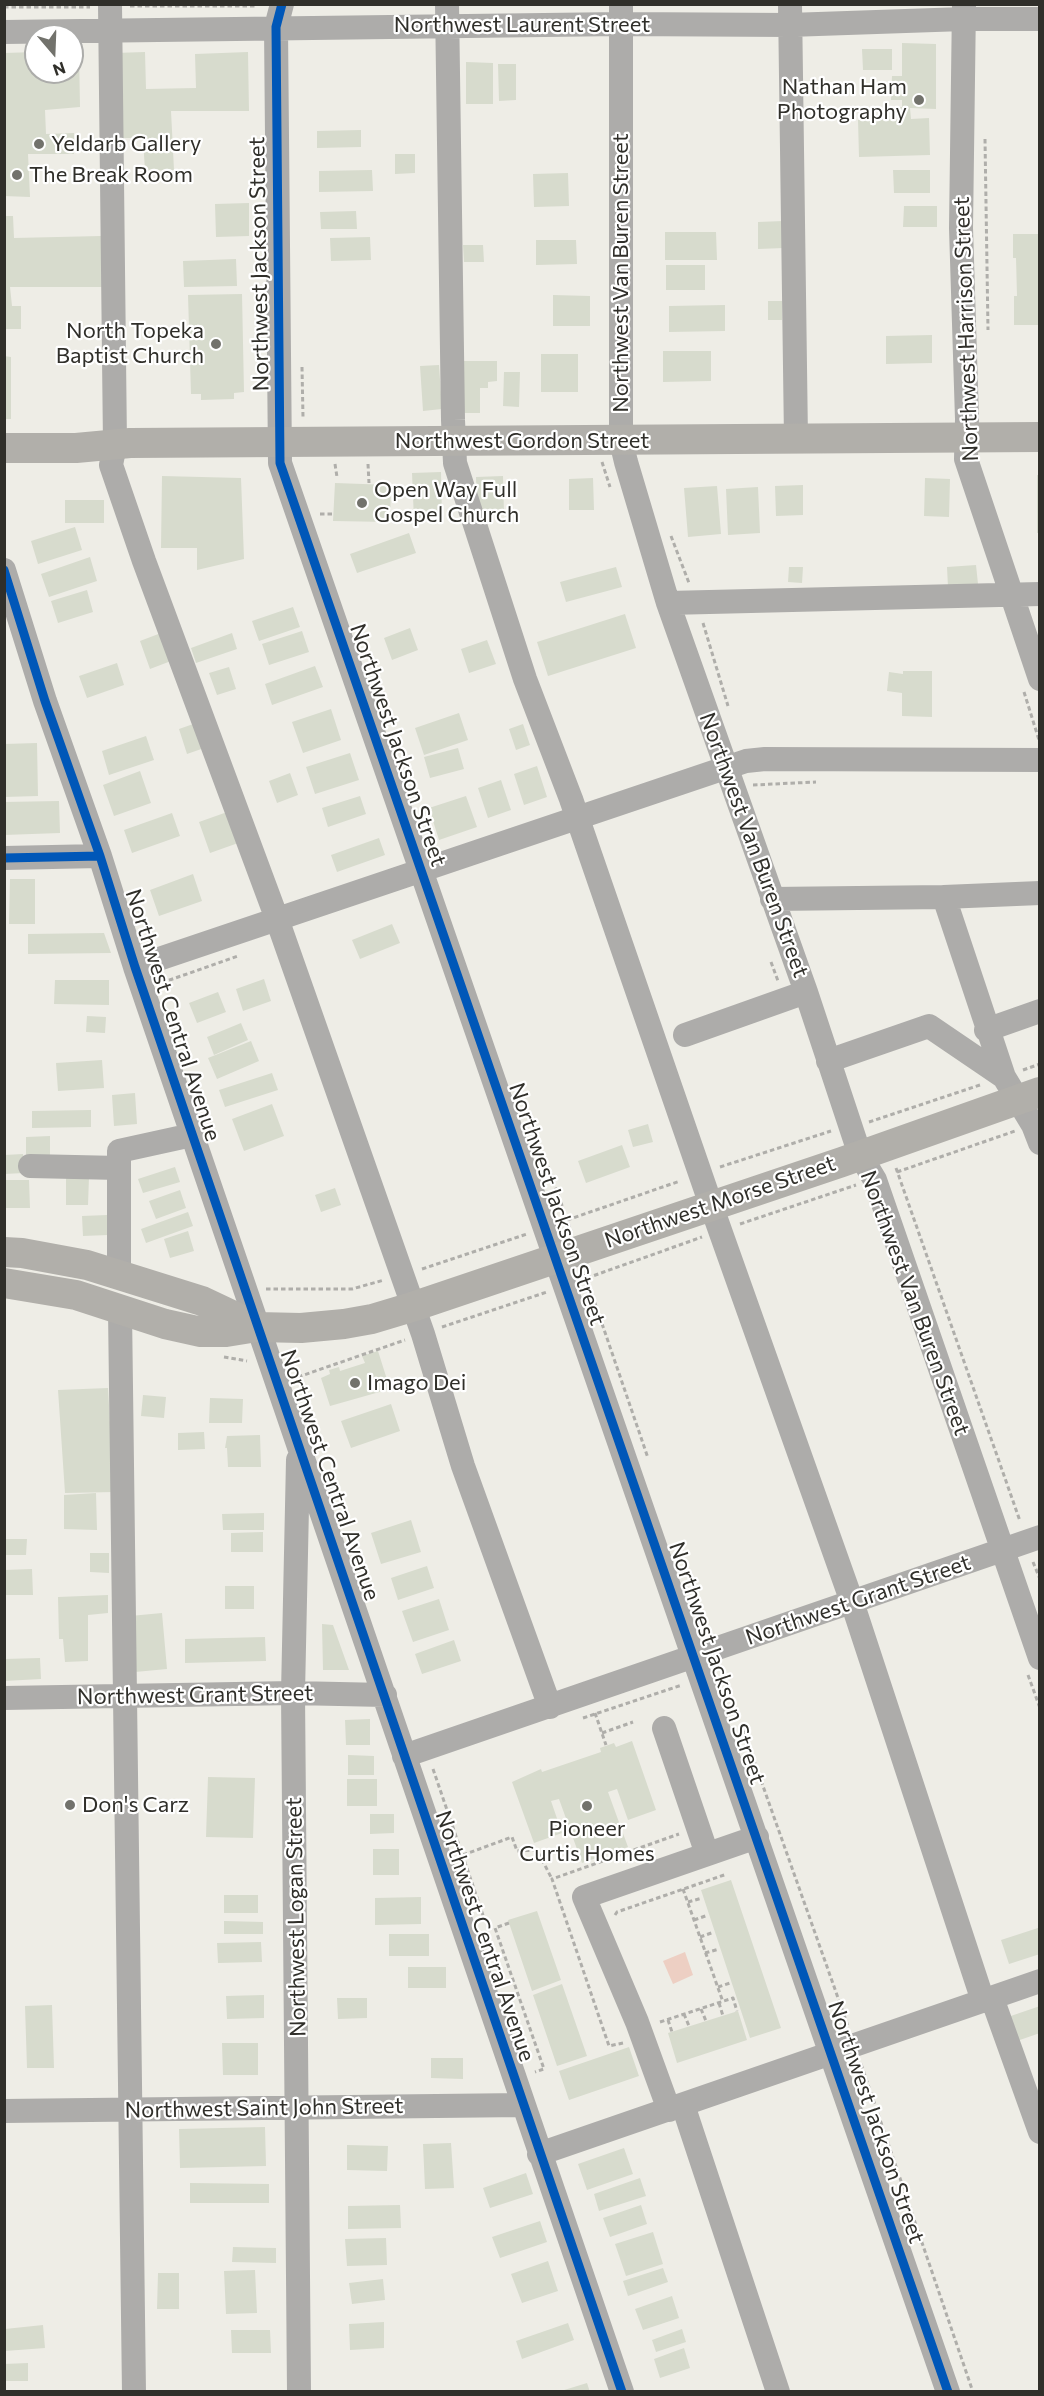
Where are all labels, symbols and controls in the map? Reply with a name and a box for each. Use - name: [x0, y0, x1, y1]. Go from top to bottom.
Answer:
- street label: Northwest Laurent Street: [394, 12, 650, 38]
- north arrow: [24, 24, 84, 84]
- text: N: [51, 59, 68, 81]
- place label: Nathan Ham Photography: [777, 74, 907, 125]
- marker: Nathan Ham Photography: [912, 93, 926, 107]
- place label: Yeldarb Gallery: [51, 131, 201, 157]
- street label: Northwest Van Buren Street: [608, 133, 634, 413]
- street label: Northwest Jackson Street: [244, 136, 274, 392]
- marker: Yeldarb Gallery: [32, 137, 46, 151]
- place label: The Break Room: [29, 162, 193, 188]
- marker: The Break Room: [10, 168, 24, 182]
- street label: Northwest Harrison Street: [948, 196, 984, 462]
- place label: North Topeka Baptist Church: [56, 318, 204, 370]
- marker: North Topeka Baptist Church: [209, 337, 223, 351]
- street label: Northwest Gordon Street: [395, 428, 649, 454]
- place label: Open Way Full Gospel Church: [374, 477, 519, 528]
- marker: Open Way Full Gospel Church: [355, 496, 369, 510]
- street label: Northwest Jackson Street: [344, 620, 452, 870]
- street label: Northwest Van Buren Street: [694, 709, 814, 981]
- street label: Northwest Central Avenue: [120, 886, 226, 1144]
- street label: Northwest Jackson Street: [503, 1079, 611, 1329]
- street label: Northwest Morse Street: [601, 1150, 839, 1254]
- street label: Northwest Van Buren Street: [855, 1167, 975, 1439]
- street label: Northwest Central Avenue: [275, 1346, 385, 1604]
- place label: Imago Dei: [367, 1370, 466, 1396]
- marker: Imago Dei: [348, 1376, 362, 1390]
- street label: Northwest Jackson Street: [663, 1538, 771, 1788]
- street label: Northwest Grant Street: [742, 1549, 974, 1651]
- street label: Northwest Grant Street: [77, 1680, 313, 1710]
- place label: Don's Carz: [82, 1792, 189, 1818]
- street label: Northwest Logan Street: [281, 1797, 311, 2037]
- marker: Don's Carz: [63, 1798, 77, 1812]
- marker: Pioneer Curtis Homes: [580, 1799, 594, 1813]
- street label: Northwest Central Avenue: [430, 1807, 540, 2065]
- place label: Pioneer Curtis Homes: [519, 1816, 655, 1868]
- street label: Northwest Jackson Street: [822, 1997, 930, 2247]
- street label: Northwest Saint John Street: [124, 2092, 404, 2124]

